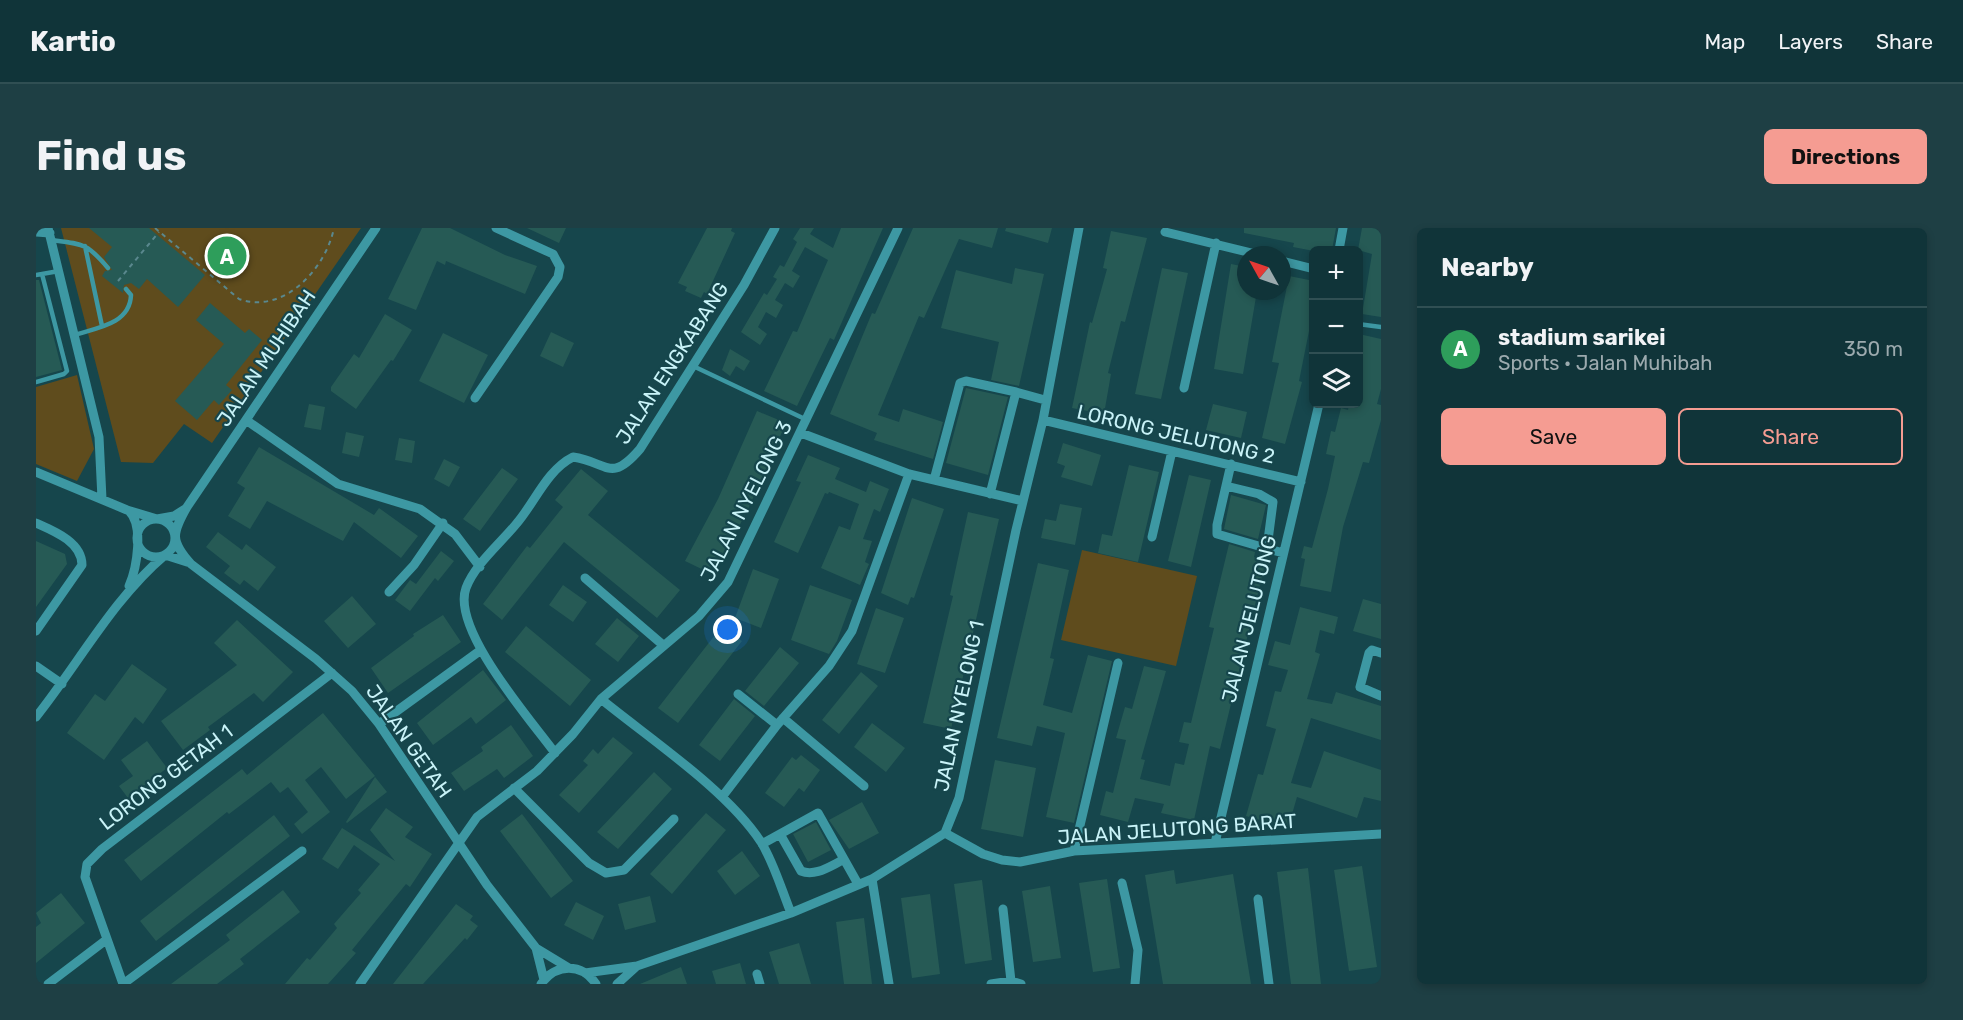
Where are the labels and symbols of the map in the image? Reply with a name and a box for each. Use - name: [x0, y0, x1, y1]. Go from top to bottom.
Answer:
- pin: A: [208, 234, 246, 279]
- north arrow: [1237, 246, 1291, 300]
- street label: JALAN ENGKABANG: [611, 277, 733, 449]
- street label: JALAN MUHIBAH: [211, 285, 321, 431]
- street label: LORONG JELUTONG 2: [1075, 400, 1277, 468]
- street label: JALAN NYELONG 3: [695, 417, 797, 585]
- street label: JALAN JELUTONG: [1217, 533, 1281, 705]
- your location: [713, 615, 742, 644]
- street label: JALAN NYELONG 1: [929, 618, 989, 794]
- street label: JALAN GETAH: [361, 680, 457, 802]
- street label: LORONG GETAH 1: [95, 719, 237, 835]
- street label: JALAN JELUTONG BARAT: [1057, 809, 1298, 849]

